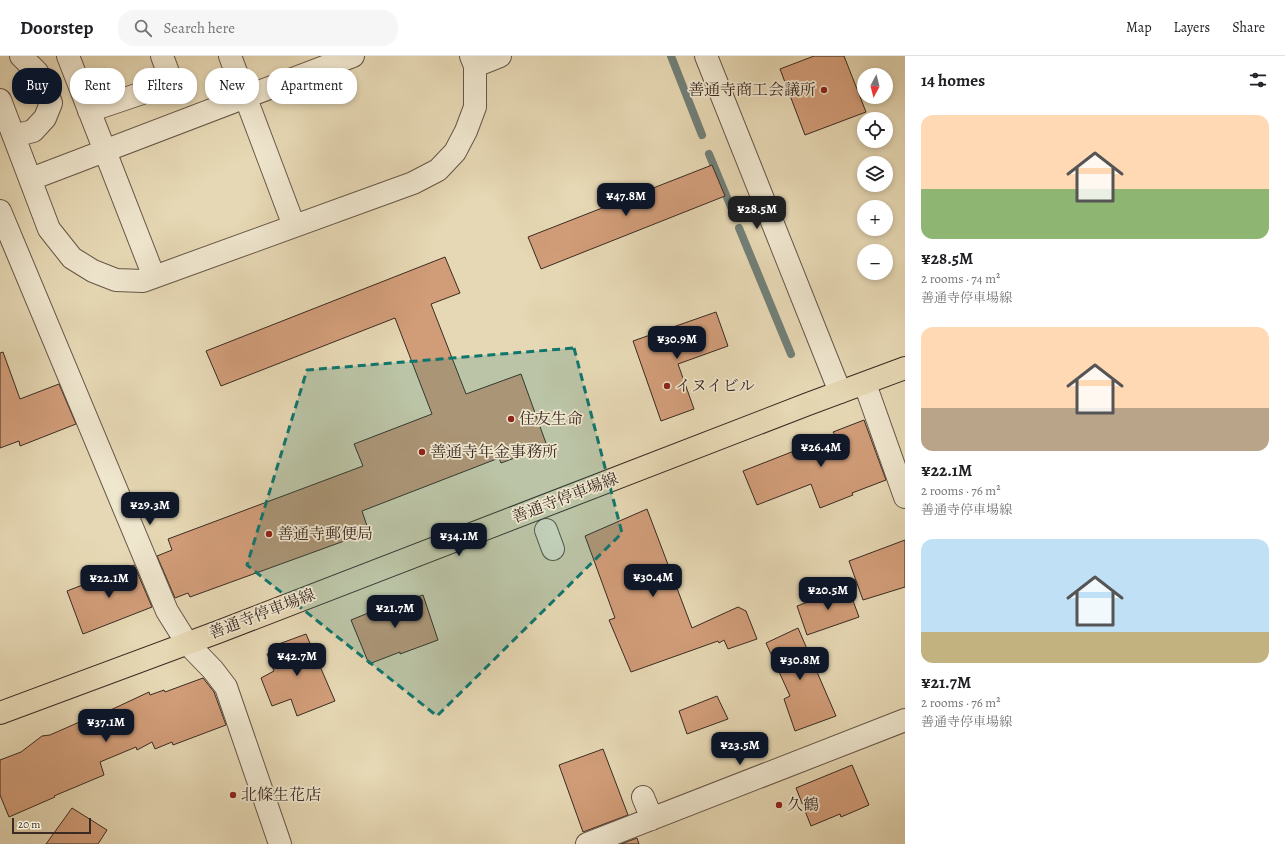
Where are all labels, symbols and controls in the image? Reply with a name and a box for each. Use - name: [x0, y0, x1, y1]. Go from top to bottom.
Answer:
- search box: [118, 10, 398, 46]
- text: Doorstep: [20, 15, 94, 41]
- icon: search: [132, 17, 154, 39]
- text: Search here: [164, 18, 235, 38]
- text: Map: [1126, 18, 1152, 37]
- text: Layers: [1174, 18, 1210, 37]
- text: Share: [1232, 18, 1265, 37]
- chip: Buy: [12, 68, 62, 104]
- chip: Rent: [70, 68, 125, 104]
- chip: Filters: [133, 68, 197, 104]
- chip: New: [205, 68, 259, 104]
- chip: Apartment: [267, 68, 357, 104]
- north arrow: [857, 68, 893, 104]
- map controls: [857, 68, 893, 280]
- text: 14 homes: [921, 69, 985, 92]
- icon: filters: [1247, 69, 1269, 91]
- place label: 善通寺商工会議所: [688, 79, 816, 101]
- marker: 善通寺商工会議所: [819, 85, 829, 95]
- button: locate: [857, 112, 893, 148]
- icon: home: [1059, 141, 1131, 213]
- button: layers: [857, 156, 893, 192]
- pin: ¥47.8M: [593, 183, 659, 217]
- text: ¥47.8M: [606, 187, 646, 204]
- pin: ¥28.5M: [724, 196, 790, 230]
- text: ¥28.5M: [737, 200, 777, 217]
- button: +: [857, 200, 893, 236]
- button: −: [857, 244, 893, 280]
- text: ¥28.5M: [921, 247, 973, 270]
- text: 2 rooms · 74 m²: [921, 270, 1000, 287]
- text: 善通寺停車場線: [921, 289, 1012, 306]
- pin: ¥30.9M: [644, 326, 710, 360]
- text: ¥30.9M: [657, 330, 697, 347]
- icon: home: [1059, 353, 1131, 425]
- place label: イヌイビル: [675, 375, 755, 397]
- marker: イヌイビル: [662, 381, 672, 391]
- place label: 住友生命: [519, 408, 583, 430]
- marker: 住友生命: [506, 414, 516, 424]
- pin: ¥26.4M: [788, 434, 854, 468]
- text: ¥26.4M: [801, 438, 841, 455]
- place label: 善通寺年金事務所: [430, 441, 558, 463]
- marker: 善通寺年金事務所: [417, 447, 427, 457]
- text: ¥22.1M: [921, 459, 972, 482]
- street label: 善通寺停車場線: [509, 468, 621, 528]
- text: 2 rooms · 76 m²: [921, 482, 1000, 499]
- pin: ¥29.3M: [117, 492, 183, 526]
- text: ¥29.3M: [130, 496, 170, 513]
- text: 善通寺停車場線: [921, 501, 1012, 518]
- place label: 善通寺郵便局: [277, 523, 373, 545]
- pin: ¥34.1M: [426, 523, 492, 557]
- text: ¥34.1M: [440, 527, 478, 544]
- marker: 善通寺郵便局: [264, 529, 274, 539]
- pin: ¥30.4M: [620, 564, 686, 598]
- pin: ¥22.1M: [76, 565, 142, 599]
- icon: home: [1059, 565, 1131, 637]
- text: ¥30.4M: [633, 568, 673, 585]
- text: ¥22.1M: [89, 569, 129, 586]
- pin: ¥20.5M: [795, 577, 861, 611]
- text: ¥20.5M: [808, 581, 848, 598]
- street label: 善通寺停車場線: [206, 584, 318, 644]
- pin: ¥21.7M: [362, 595, 428, 629]
- text: ¥21.7M: [376, 599, 414, 616]
- pin: ¥42.7M: [264, 643, 330, 677]
- text: ¥42.7M: [277, 647, 317, 664]
- pin: ¥30.8M: [767, 647, 833, 681]
- text: ¥30.8M: [780, 651, 820, 668]
- text: ¥21.7M: [921, 671, 971, 694]
- text: 2 rooms · 76 m²: [921, 694, 1000, 711]
- pin: ¥37.1M: [73, 709, 139, 743]
- text: ¥37.1M: [87, 713, 125, 730]
- text: 善通寺停車場線: [921, 713, 1012, 730]
- pin: ¥23.5M: [707, 732, 773, 766]
- text: ¥23.5M: [720, 736, 760, 753]
- place label: 北條生花店: [241, 784, 321, 806]
- marker: 北條生花店: [228, 790, 238, 800]
- place label: 久鶴: [787, 794, 819, 816]
- marker: 久鶴: [774, 800, 784, 810]
- scale bar: [12, 816, 91, 835]
- text: 20 m: [18, 817, 40, 832]

